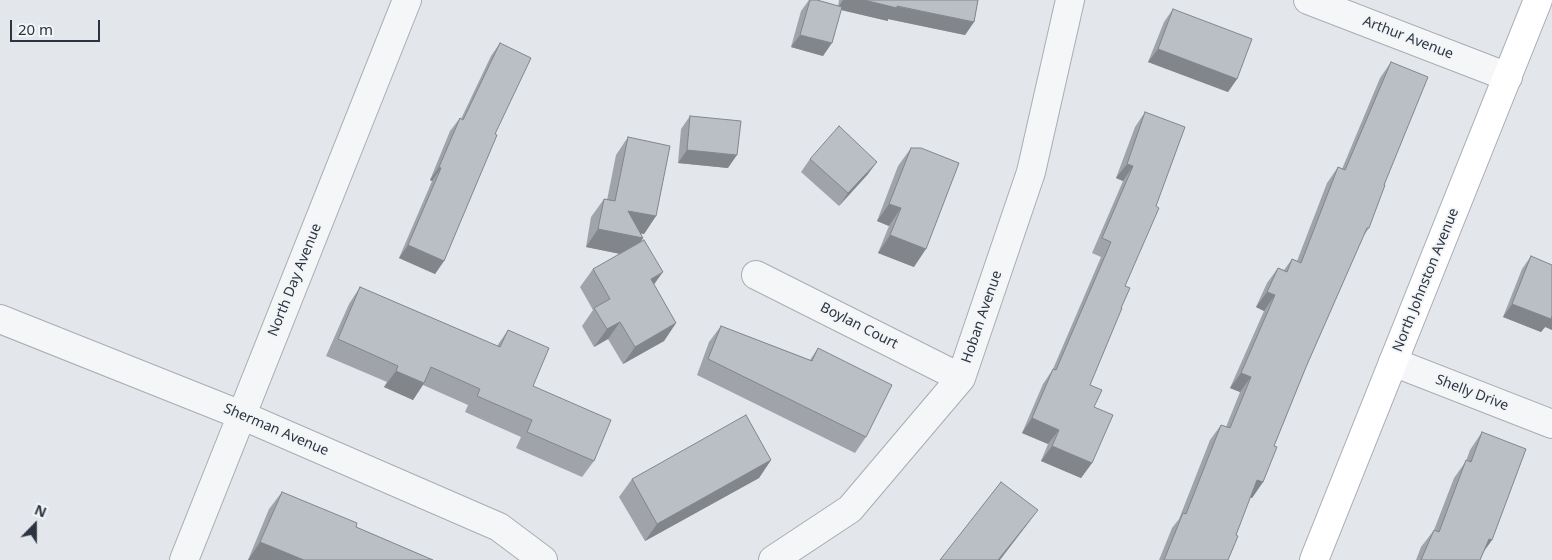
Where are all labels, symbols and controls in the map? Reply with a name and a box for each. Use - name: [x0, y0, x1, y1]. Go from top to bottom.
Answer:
- scale bar: [12, 10, 102, 42]
- street label: Arthur Avenue: [1360, 13, 1456, 63]
- text: 20 m: [18, 19, 53, 39]
- street label: North Johnston Avenue: [1389, 206, 1463, 354]
- street label: North Day Avenue: [265, 221, 325, 339]
- street label: Hoban Avenue: [958, 269, 1006, 365]
- street label: Boylan Court: [817, 299, 901, 353]
- street label: Shelly Drive: [1433, 371, 1511, 415]
- street label: Sherman Avenue: [221, 400, 331, 460]
- north arrow: [10, 500, 60, 550]
- text: N: [32, 500, 50, 522]

